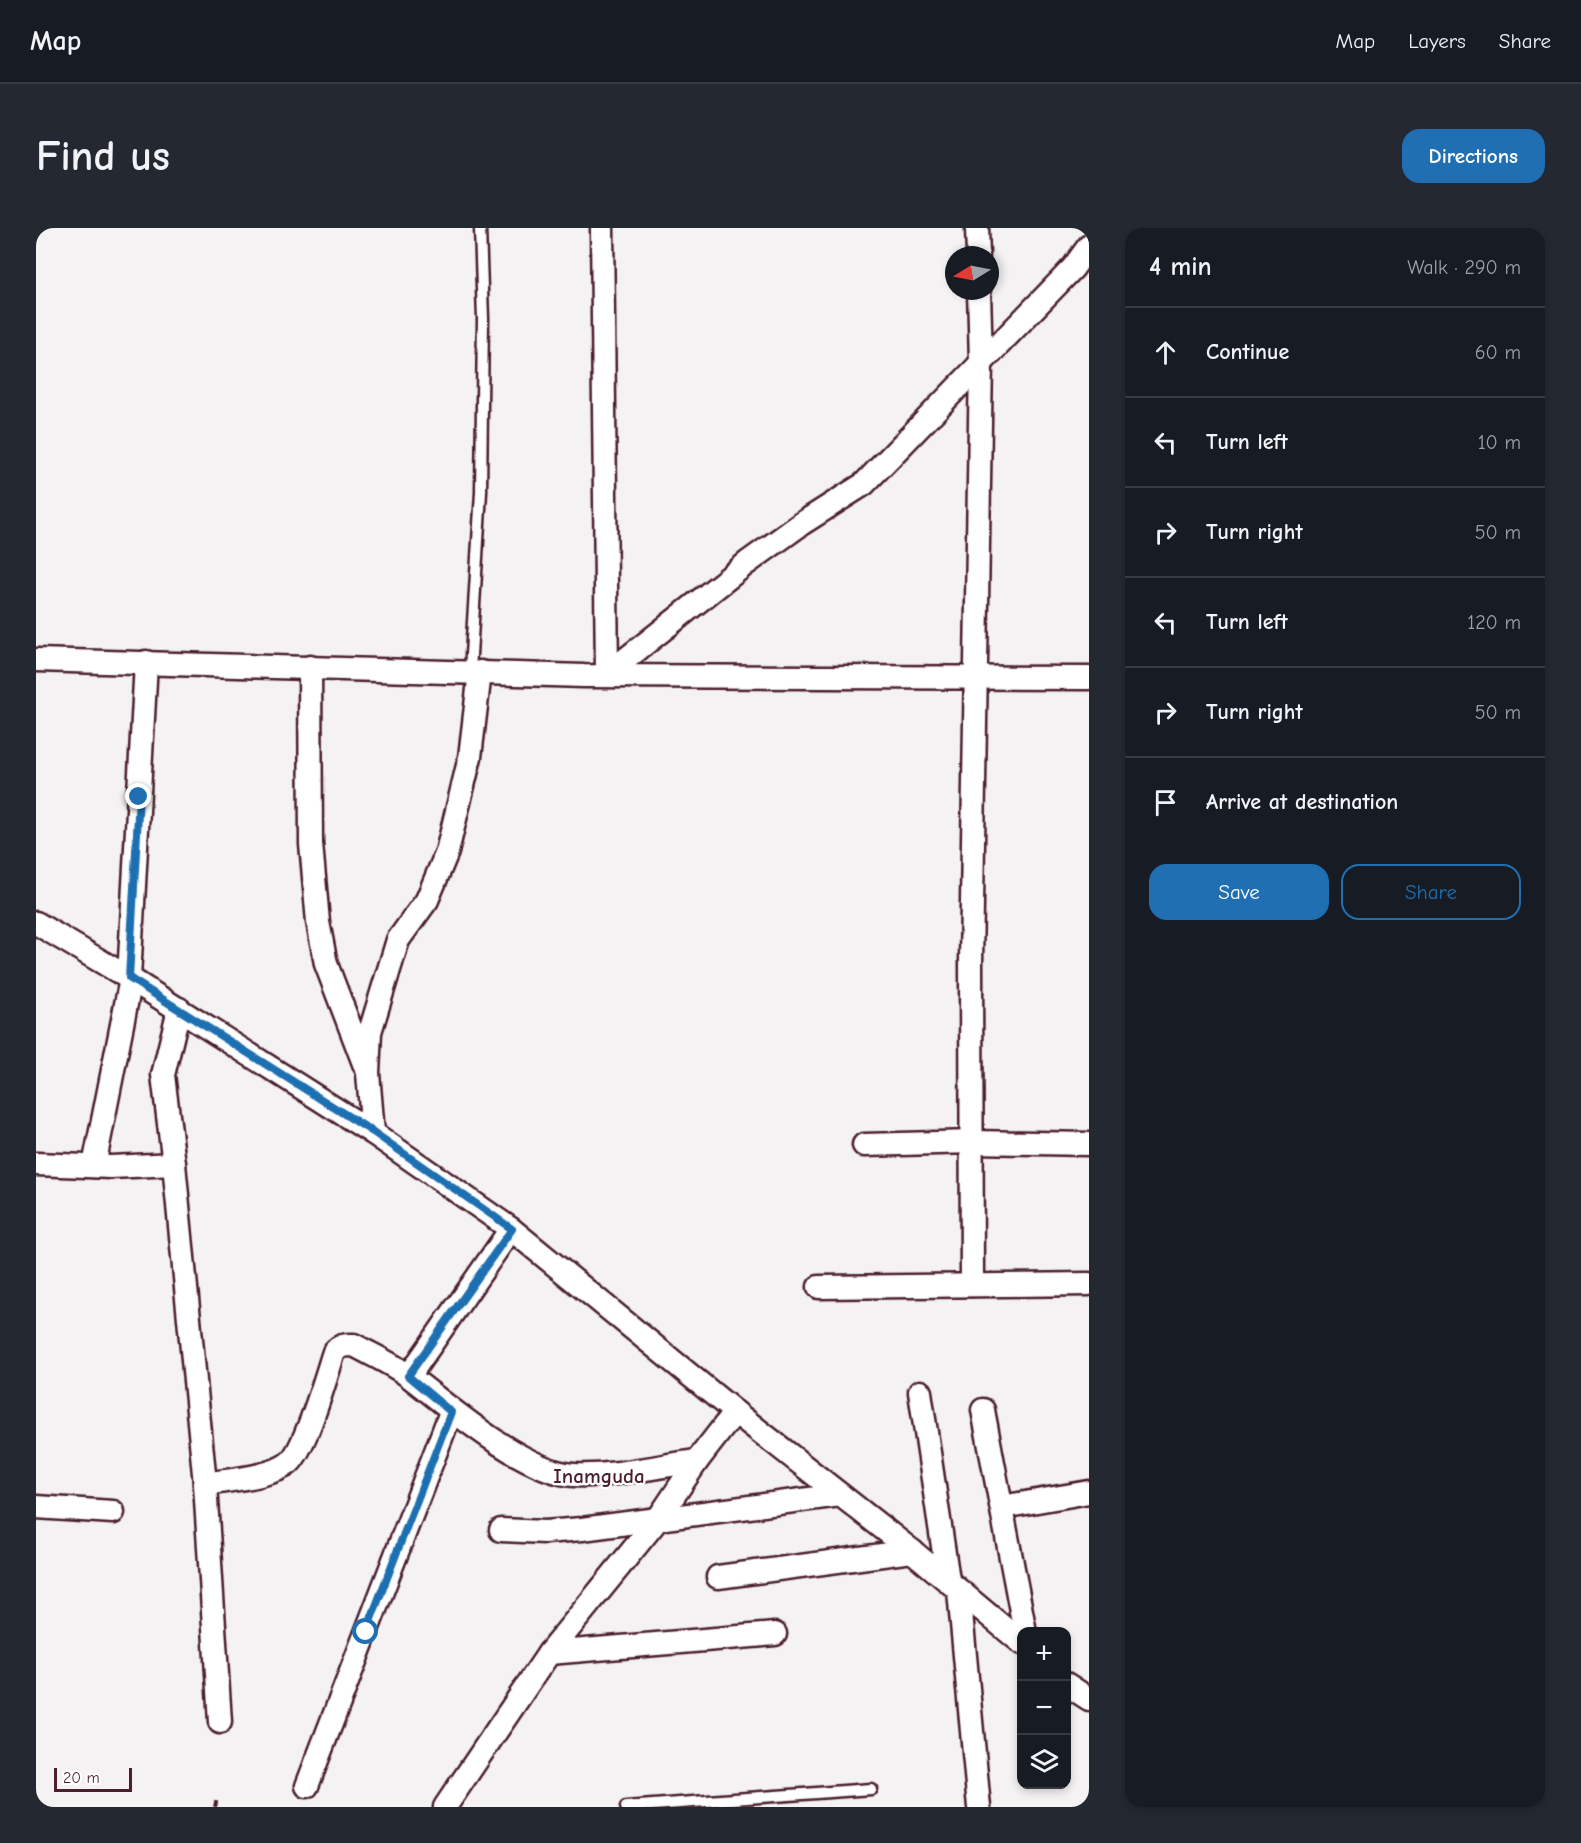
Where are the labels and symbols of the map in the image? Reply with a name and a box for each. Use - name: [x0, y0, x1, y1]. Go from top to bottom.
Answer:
- north arrow: [945, 246, 999, 300]
- route end: [125, 783, 151, 809]
- district label: Inamguda: [553, 1464, 645, 1488]
- route start: [352, 1618, 378, 1644]
- scale bar: [54, 1765, 132, 1792]

